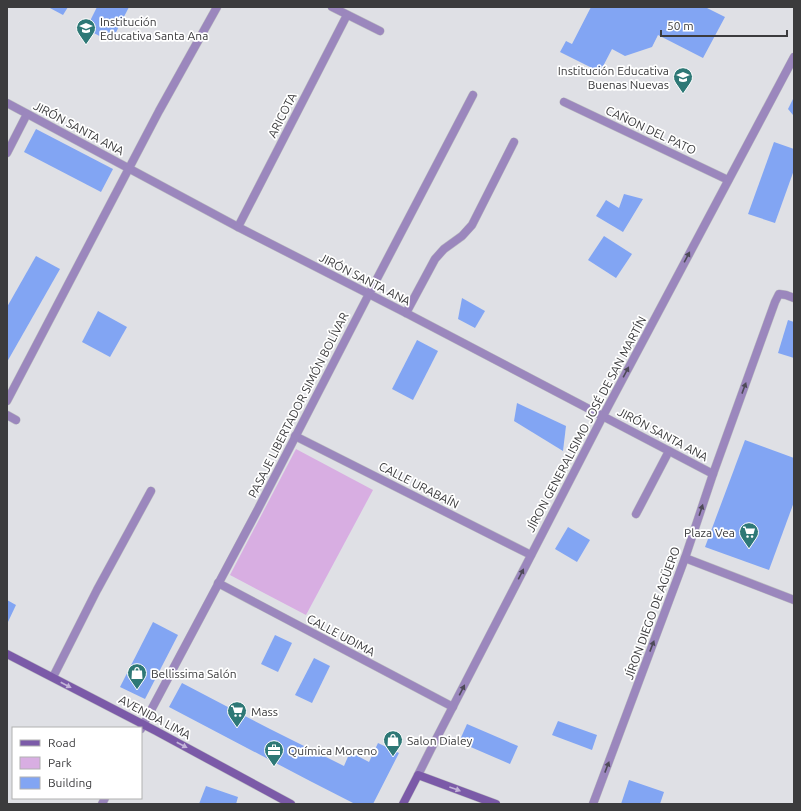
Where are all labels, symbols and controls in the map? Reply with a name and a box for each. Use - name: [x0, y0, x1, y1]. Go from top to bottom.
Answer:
- scale bar: [661, 12, 787, 38]
- place label: Institución Educativa Santa Ana: [100, 15, 208, 42]
- school or university icon: Institución Educativa Santa Ana: [75, 17, 97, 45]
- text: 50 m: [667, 19, 694, 32]
- place label: Institución Educativa Buenas Nuevas: [558, 64, 669, 91]
- school or university icon: Institución Educativa Buenas Nuevas: [672, 66, 694, 94]
- street label: ARICOTA: [265, 90, 299, 140]
- street label: JIRÓN SANTA ANA: [32, 99, 127, 157]
- street label: CAÑON DEL PATO: [604, 103, 698, 157]
- street label: JIRÓN SANTA ANA: [317, 250, 413, 308]
- one-way arrow: [684, 251, 691, 263]
- street label: PASAJE LIBERTADOR SIMÓN BOLÍVAR: [245, 310, 351, 500]
- street label: JÍRON GENERALISIMO JOSÉ DE SAN MARTÍN: [523, 314, 649, 534]
- one-way arrow: [623, 366, 630, 378]
- one-way arrow: [742, 381, 748, 393]
- street label: JIRÓN SANTA ANA: [616, 405, 711, 463]
- street label: CALLE URABAÍN: [377, 459, 461, 511]
- one-way arrow: [698, 504, 704, 516]
- supermarket icon: Plaza Vea: [738, 521, 760, 549]
- place label: Plaza Vea: [684, 526, 735, 539]
- street label: JÍRON DIEGO DE AGÜERO: [622, 545, 682, 681]
- one-way arrow: [518, 569, 525, 580]
- street label: CALLE UDIMA: [305, 612, 377, 658]
- one-way arrow: [650, 639, 656, 651]
- shop icon: Bellissima Salón: [126, 662, 148, 690]
- place label: Bellissima Salón: [151, 667, 237, 680]
- one-way arrow: [61, 681, 72, 688]
- one-way arrow: [459, 684, 465, 696]
- street label: AVENIDA LIMA: [117, 693, 193, 741]
- supermarket icon: Mass: [226, 700, 248, 728]
- place label: Mass: [251, 705, 278, 718]
- legend: [12, 727, 142, 799]
- shop icon: Salon Dialey: [382, 729, 404, 757]
- place label: Salon Dialey: [407, 734, 473, 747]
- text: Road: [48, 736, 76, 749]
- office icon: Química Moreno: [263, 739, 285, 767]
- one-way arrow: [176, 741, 188, 748]
- place label: Química Moreno: [288, 744, 377, 757]
- text: Park: [48, 756, 72, 769]
- one-way arrow: [604, 761, 610, 773]
- text: Building: [48, 776, 92, 789]
- one-way arrow: [449, 786, 461, 792]

